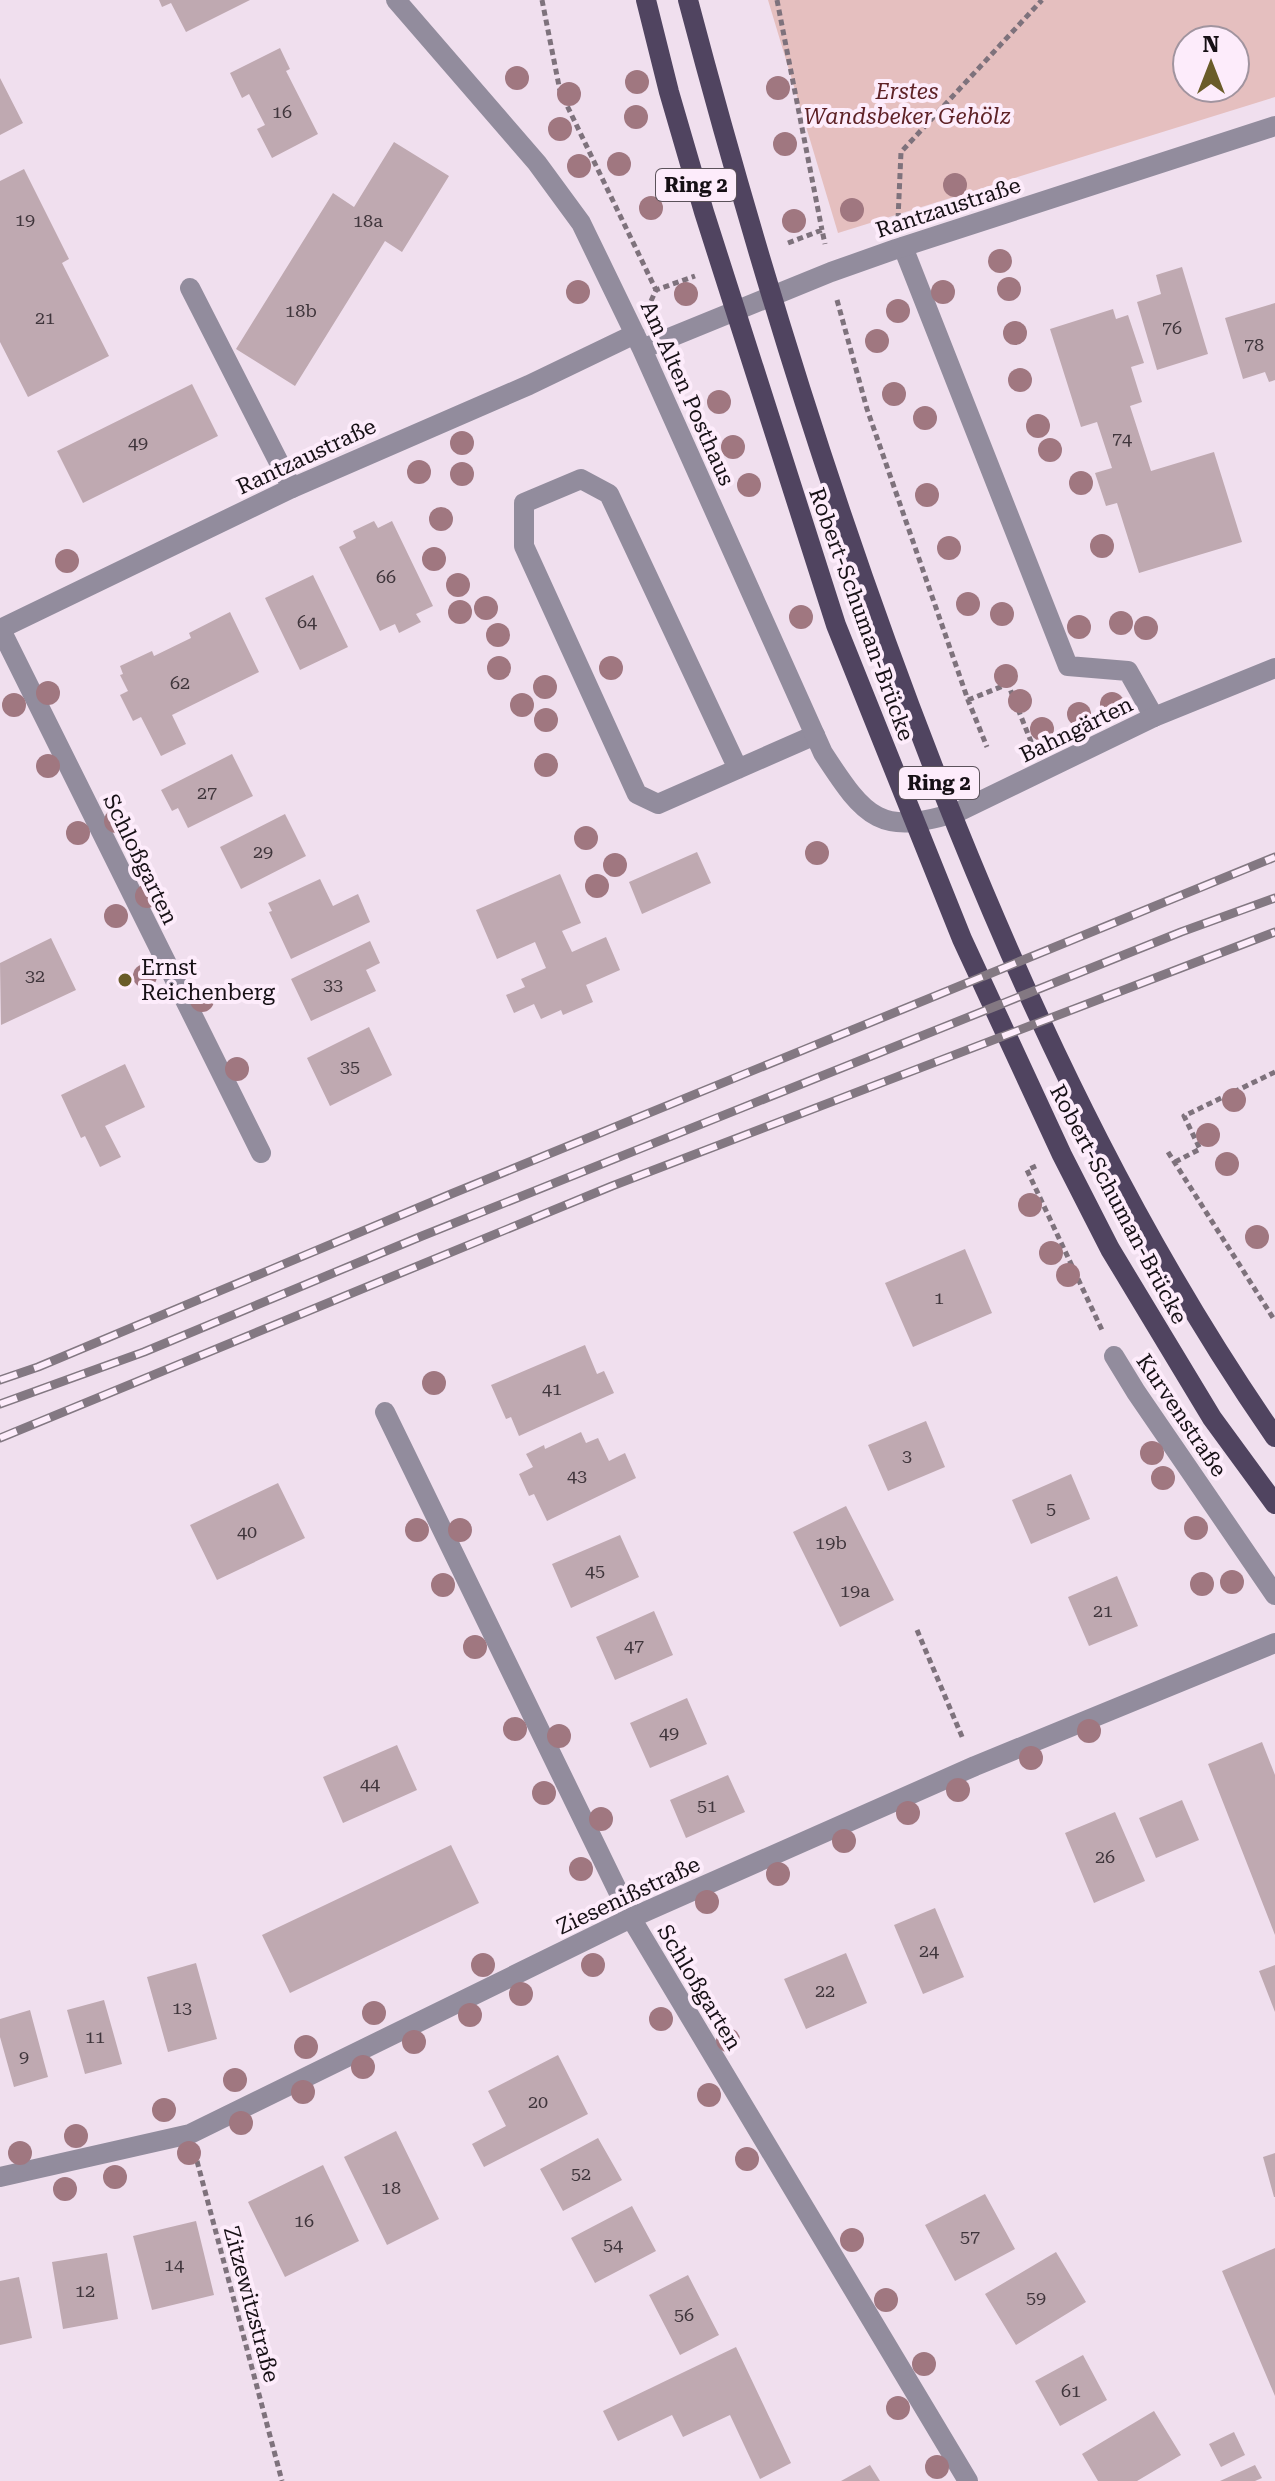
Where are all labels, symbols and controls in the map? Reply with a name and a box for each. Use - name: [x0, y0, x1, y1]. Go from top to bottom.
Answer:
- north arrow: [1171, 24, 1251, 104]
- text: N: [1203, 32, 1220, 57]
- park label: Erstes Wandsbeker Gehölz: [803, 79, 1011, 129]
- house number: 16: [272, 101, 292, 122]
- road number: Ring 2: [656, 169, 736, 201]
- street label: Rantzaustraße: [873, 172, 1024, 243]
- house number: 19: [15, 209, 35, 230]
- house number: 18a: [353, 210, 383, 231]
- street label: Am Alten Posthaus: [636, 297, 740, 489]
- house number: 18b: [285, 300, 317, 321]
- house number: 21: [35, 307, 55, 328]
- house number: 76: [1162, 317, 1182, 338]
- house number: 78: [1244, 334, 1264, 355]
- street label: Rantzaustraße: [233, 413, 380, 500]
- house number: 74: [1112, 428, 1132, 449]
- house number: 49: [128, 432, 148, 453]
- street label: Robert-Schuman-Brücke: [804, 484, 919, 744]
- house number: 66: [376, 566, 396, 587]
- house number: 64: [297, 611, 317, 632]
- house number: 62: [170, 672, 190, 693]
- street label: Bahngärten: [1016, 691, 1137, 768]
- road number: Ring 2: [899, 767, 979, 799]
- house number: 27: [197, 782, 217, 803]
- street label: Schloßgarten: [98, 790, 183, 928]
- house number: 29: [253, 841, 273, 862]
- place label: Ernst Reichenberg: [141, 955, 275, 1005]
- house number: 32: [25, 965, 45, 986]
- marker: Ernst Reichenberg: [116, 971, 134, 989]
- house number: 33: [323, 974, 343, 995]
- house number: 35: [340, 1056, 360, 1077]
- street label: Robert-Schuman-Brücke: [1045, 1080, 1192, 1328]
- house number: 1: [934, 1287, 944, 1308]
- street label: Kurvenstraße: [1131, 1349, 1232, 1481]
- house number: 41: [542, 1378, 562, 1399]
- house number: 3: [902, 1445, 912, 1466]
- house number: 43: [567, 1465, 587, 1486]
- house number: 5: [1046, 1498, 1056, 1519]
- house number: 40: [237, 1521, 257, 1542]
- house number: 19b: [815, 1532, 847, 1553]
- house number: 45: [585, 1560, 605, 1581]
- house number: 19a: [840, 1580, 870, 1601]
- house number: 21: [1093, 1600, 1113, 1621]
- house number: 47: [624, 1635, 644, 1656]
- house number: 49: [659, 1722, 679, 1743]
- house number: 44: [360, 1773, 380, 1794]
- house number: 51: [697, 1795, 717, 1816]
- house number: 26: [1095, 1846, 1115, 1867]
- street label: Ziesenißstraße: [553, 1851, 704, 1940]
- street label: Schloßgarten: [652, 1920, 747, 2054]
- house number: 24: [919, 1940, 939, 1961]
- house number: 22: [815, 1980, 835, 2001]
- house number: 13: [172, 1997, 192, 2018]
- house number: 11: [85, 2026, 105, 2047]
- house number: 9: [19, 2046, 29, 2067]
- house number: 20: [528, 2091, 548, 2112]
- house number: 52: [571, 2163, 591, 2184]
- house number: 18: [381, 2177, 401, 2198]
- house number: 16: [294, 2210, 314, 2231]
- street label: Zitzewitzstraße: [219, 2223, 284, 2385]
- house number: 57: [960, 2226, 980, 2247]
- house number: 54: [603, 2234, 623, 2255]
- house number: 14: [164, 2254, 184, 2275]
- house number: 12: [75, 2280, 95, 2301]
- house number: 59: [1026, 2287, 1046, 2308]
- house number: 56: [674, 2304, 694, 2325]
- house number: 61: [1061, 2380, 1081, 2401]

